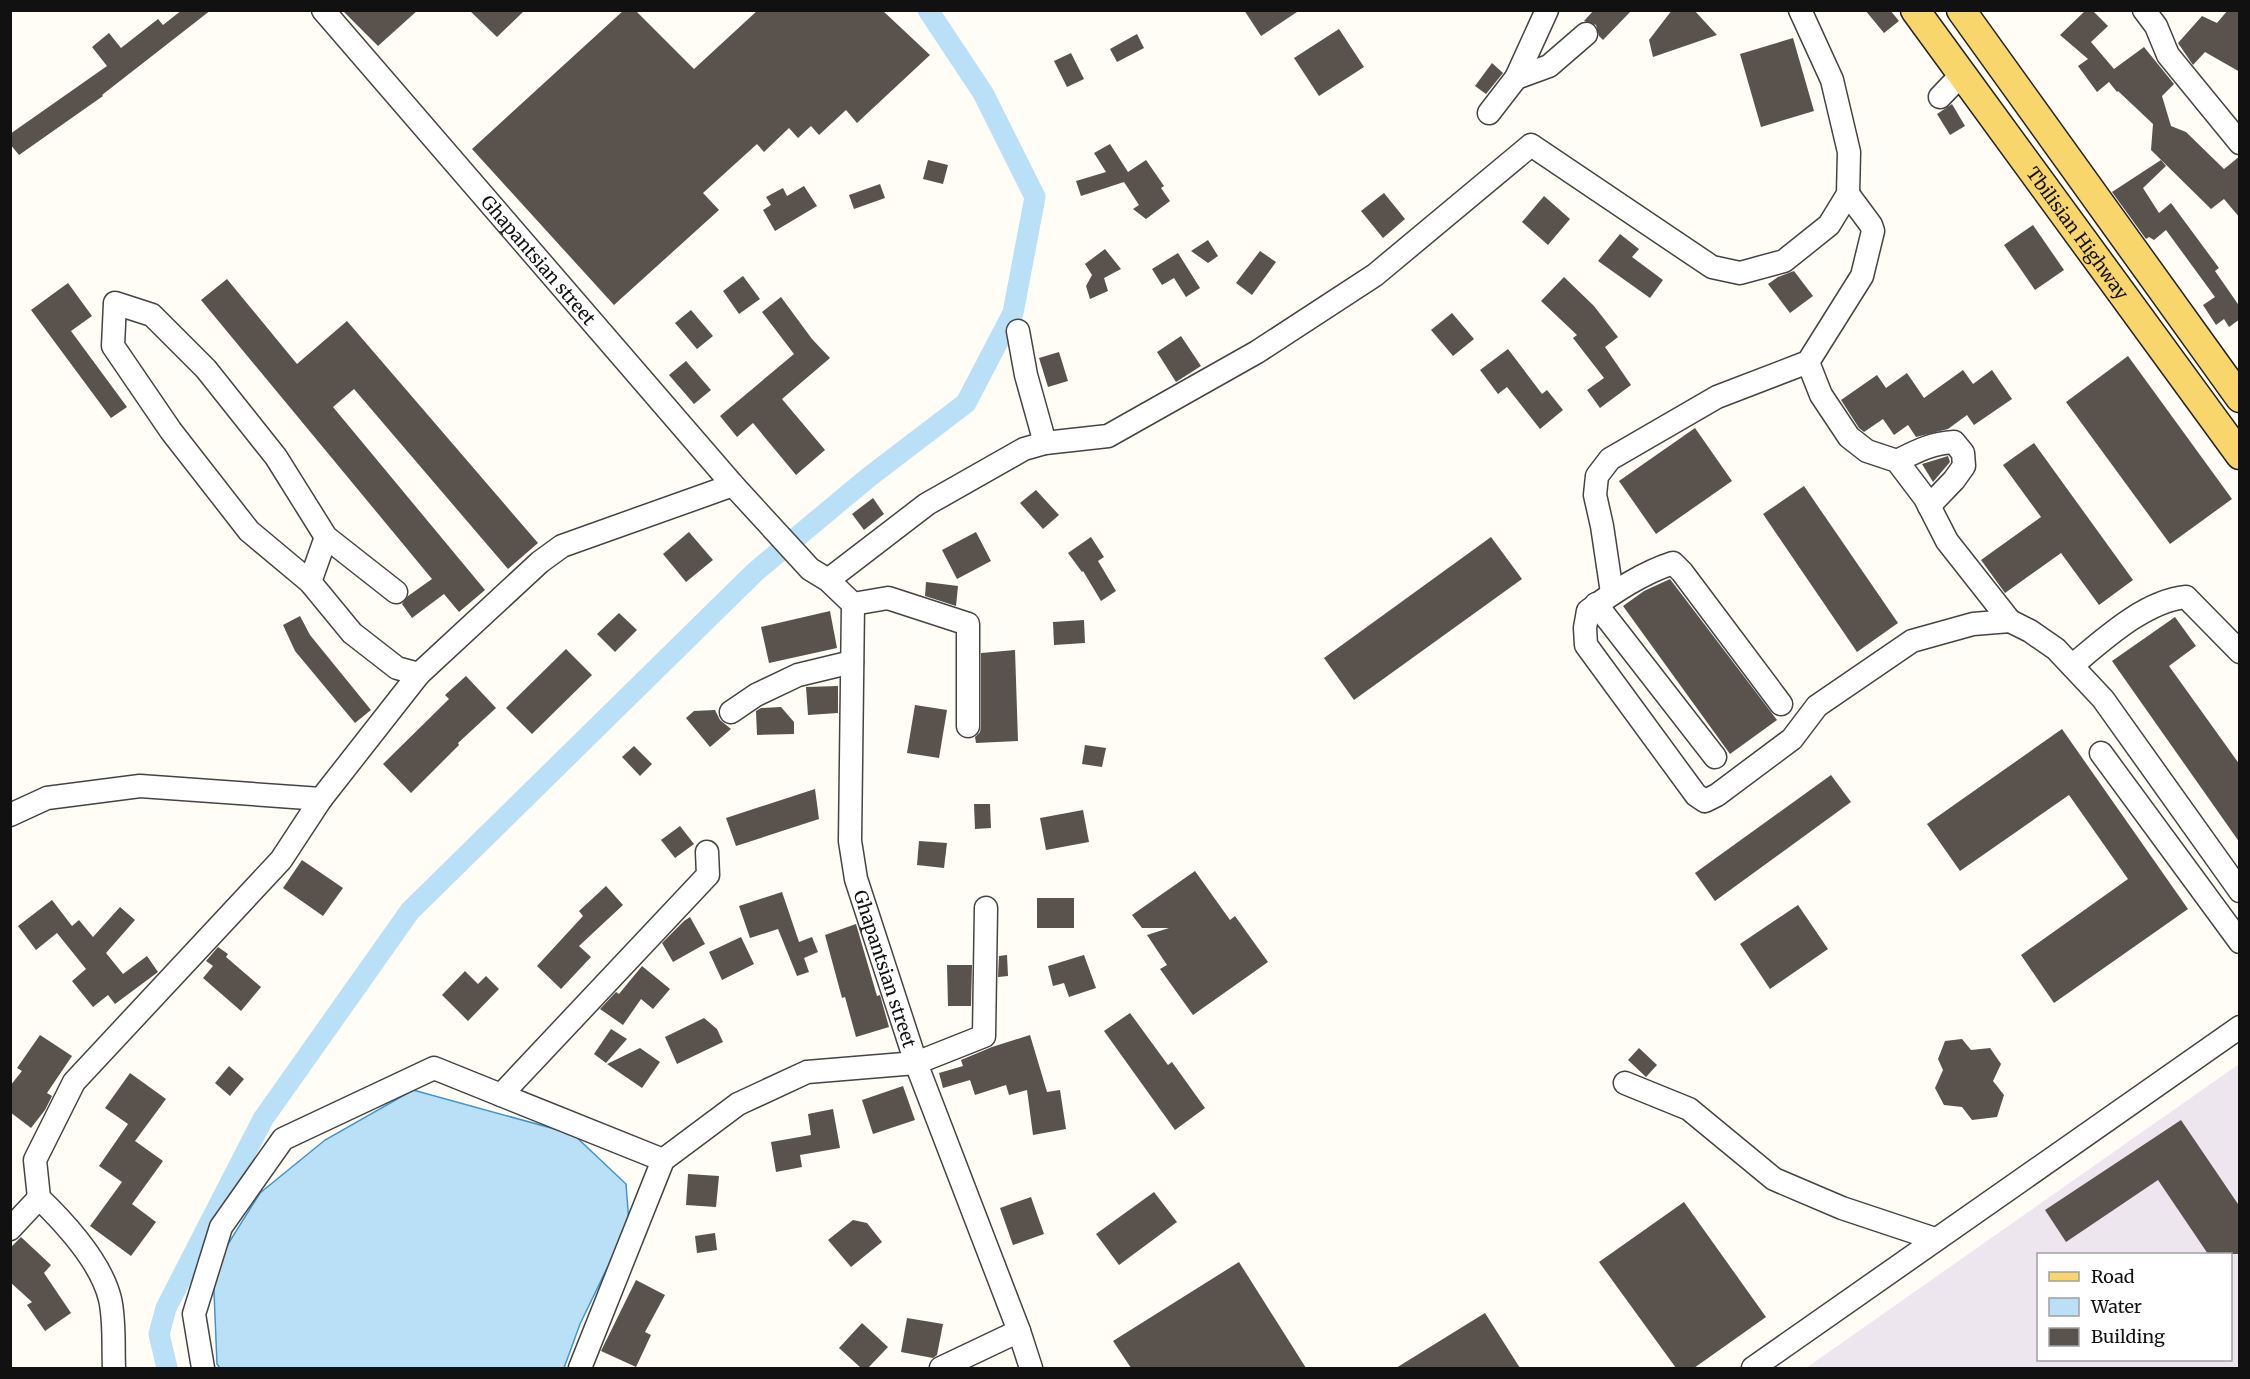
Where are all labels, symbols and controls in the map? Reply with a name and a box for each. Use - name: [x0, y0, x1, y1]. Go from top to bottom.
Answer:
- street label: Tbilisian Highway: [2022, 162, 2134, 304]
- street label: Ghapantsian street: [476, 190, 601, 329]
- street label: Ghapantsian street: [849, 887, 922, 1050]
- legend: [2037, 1253, 2232, 1361]
- text: Road: [2091, 1265, 2135, 1288]
- text: Water: [2090, 1295, 2142, 1318]
- text: Building: [2091, 1325, 2165, 1348]

